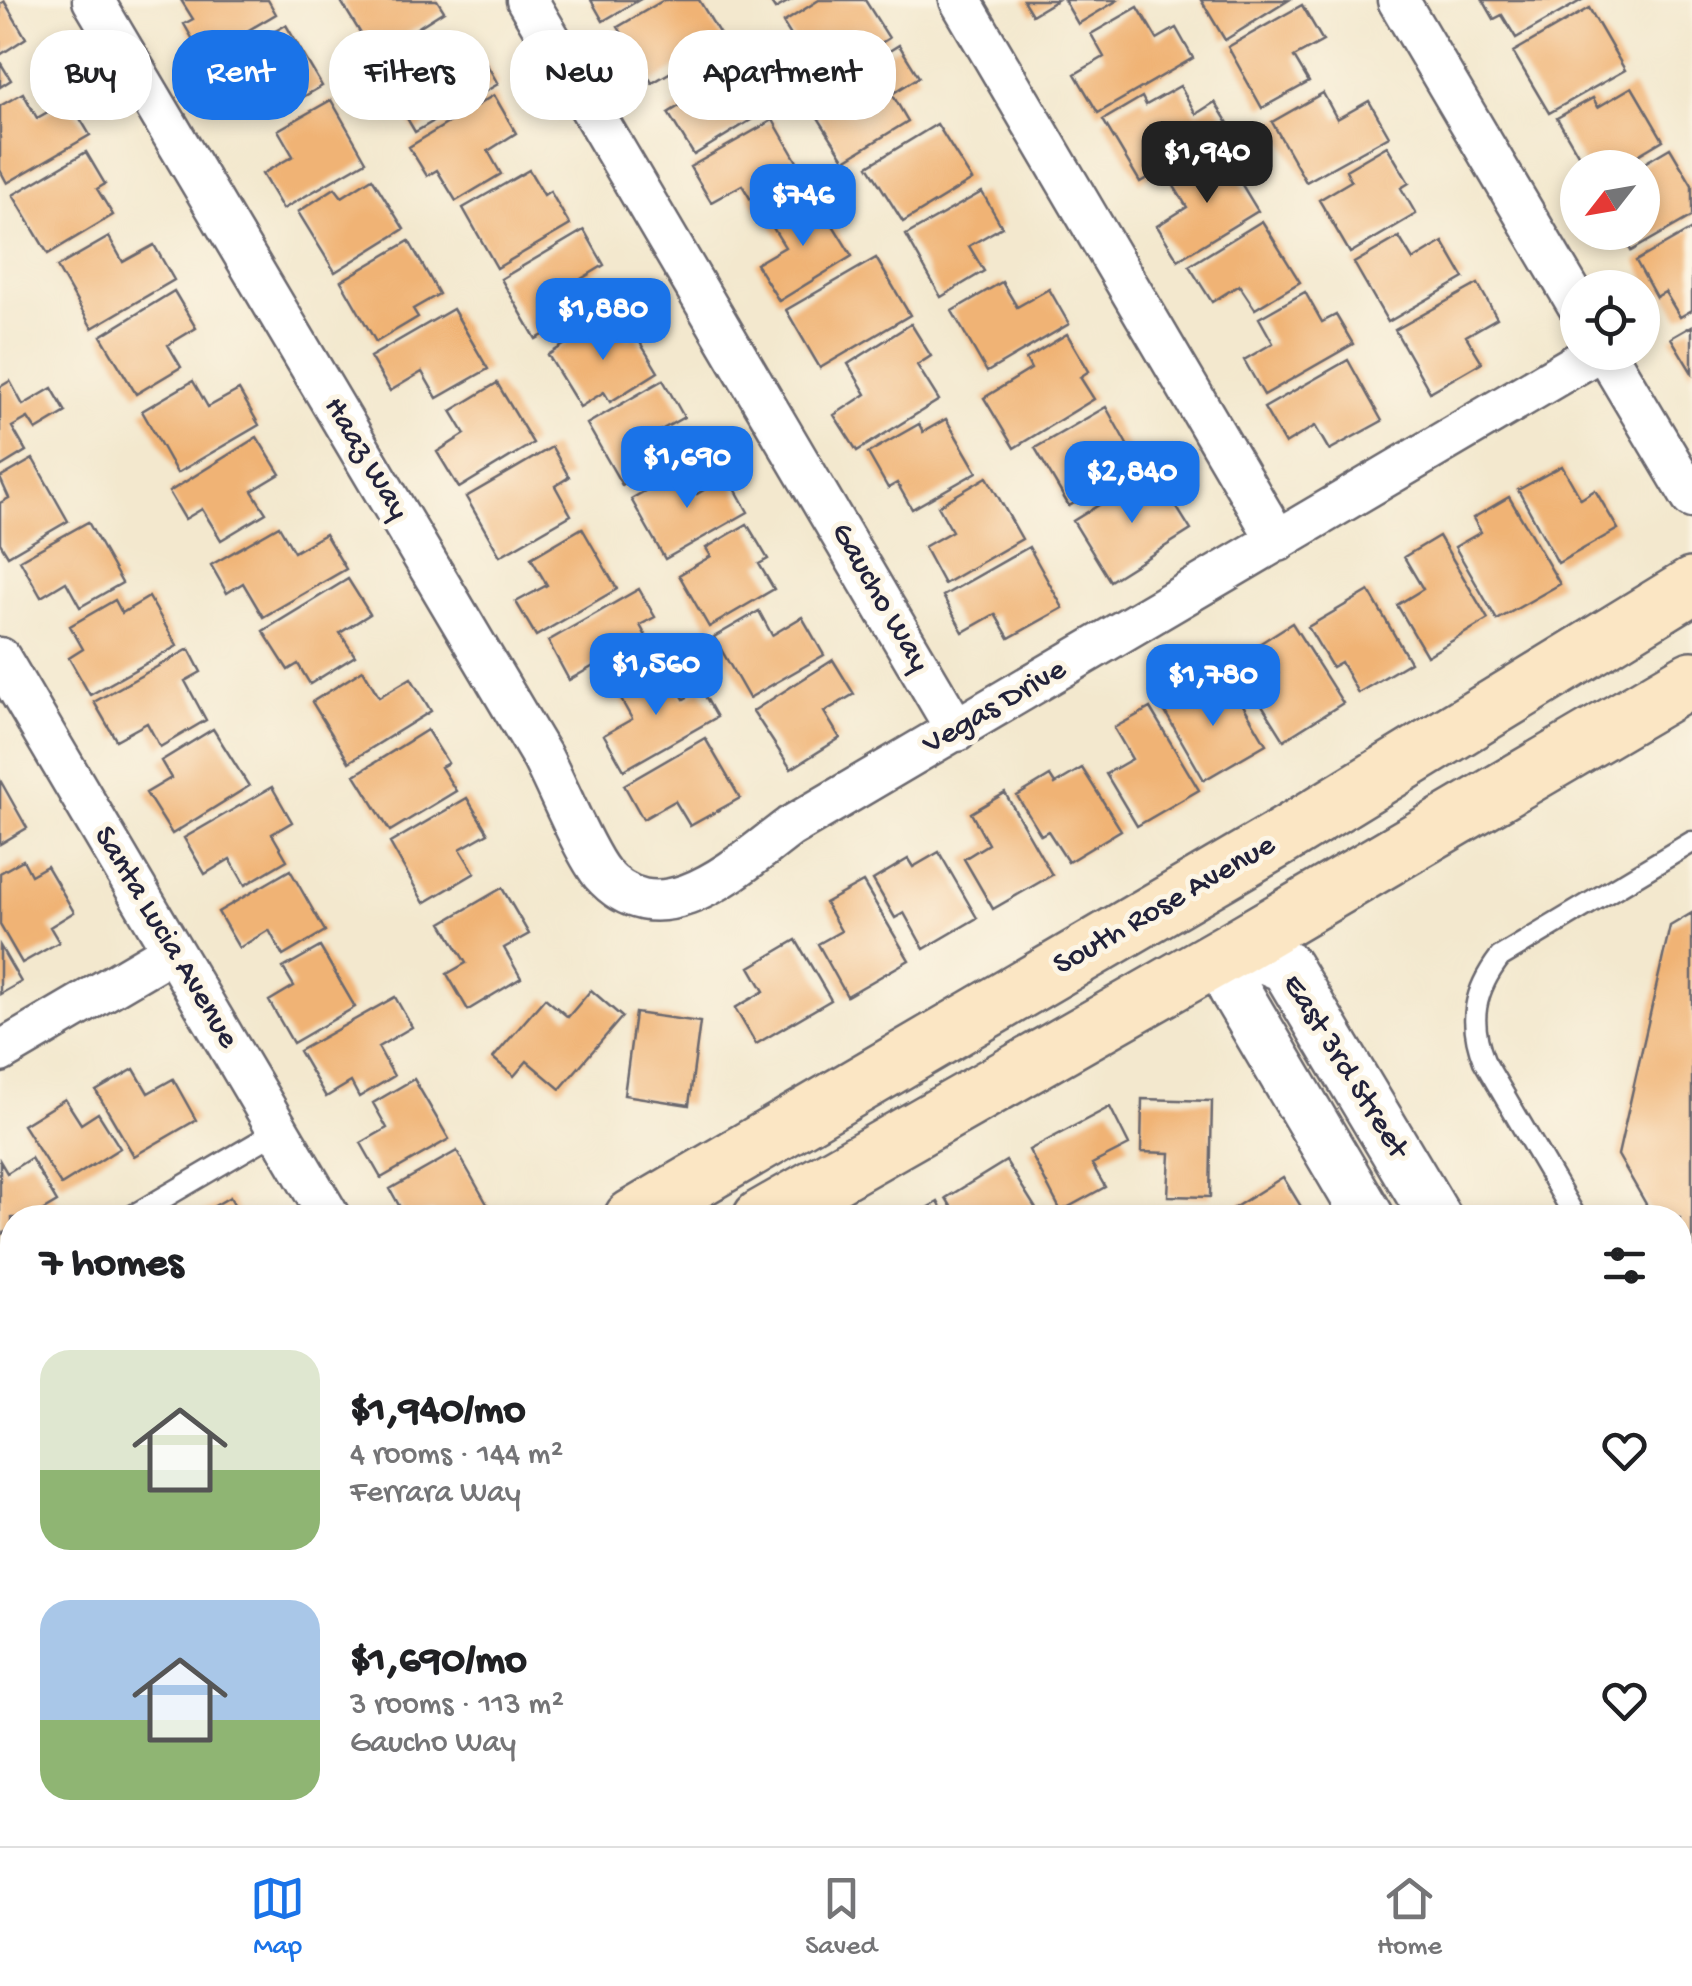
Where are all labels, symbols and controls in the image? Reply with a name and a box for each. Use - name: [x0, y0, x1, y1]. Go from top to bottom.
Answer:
- chip: Buy: [30, 30, 152, 120]
- chip: Rent: [172, 30, 309, 120]
- chip: Filters: [329, 30, 490, 120]
- chip: New: [510, 30, 648, 120]
- chip: Apartment: [668, 30, 896, 120]
- pin: $1,940: [1126, 121, 1288, 206]
- text: $1,940: [1164, 134, 1250, 172]
- north arrow: [1560, 150, 1660, 250]
- map controls: [1560, 150, 1660, 370]
- pin: $746: [744, 164, 862, 249]
- text: $746: [772, 177, 834, 215]
- button: locate: [1560, 270, 1660, 370]
- pin: $1,880: [522, 278, 684, 363]
- text: $1,880: [558, 291, 648, 329]
- street label: Haaz Way: [314, 391, 416, 527]
- pin: $1,690: [606, 426, 768, 511]
- text: $1,690: [643, 439, 731, 477]
- pin: $2,840: [1051, 441, 1213, 526]
- text: $2,840: [1087, 454, 1177, 492]
- street label: Gaucho Way: [821, 517, 937, 680]
- pin: $1,560: [575, 633, 737, 718]
- pin: $1,780: [1132, 644, 1294, 729]
- text: $1,560: [612, 646, 700, 684]
- street label: Vegas Drive: [916, 651, 1074, 765]
- text: $1,780: [1168, 657, 1258, 695]
- street label: Santa Lucia Avenue: [84, 820, 247, 1056]
- street label: South Rose Avenue: [1047, 827, 1283, 985]
- street label: East 3rd Street: [1272, 968, 1417, 1168]
- icon: filters: [1597, 1238, 1652, 1293]
- text: 7 homes: [40, 1241, 183, 1290]
- text: $1,940/mo: [350, 1388, 526, 1437]
- icon: home: [120, 1390, 240, 1510]
- icon: heart: [1597, 1423, 1652, 1478]
- text: 4 rooms · 144 m²: [350, 1437, 563, 1475]
- text: Ferrara Way: [350, 1475, 521, 1513]
- text: $1,690/mo: [350, 1638, 527, 1687]
- icon: home: [120, 1640, 240, 1760]
- icon: heart: [1597, 1673, 1652, 1728]
- text: 3 rooms · 113 m²: [350, 1687, 564, 1725]
- text: Gaucho Way: [350, 1725, 516, 1763]
- tab: Map: [250, 1871, 305, 1964]
- tab: Saved: [805, 1871, 877, 1964]
- tab: Home: [1377, 1871, 1442, 1964]

